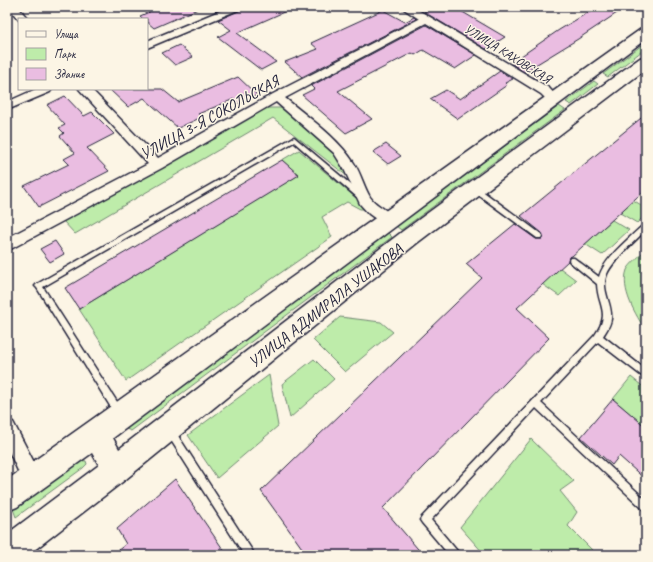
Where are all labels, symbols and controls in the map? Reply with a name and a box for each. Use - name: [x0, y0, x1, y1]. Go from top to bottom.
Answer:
- legend: [18, 18, 148, 90]
- street label: УЛИЦА КАХОВСКАЯ: [461, 21, 555, 88]
- text: Улица: [54, 26, 79, 42]
- text: Парк: [54, 46, 77, 62]
- text: Здание: [54, 66, 85, 82]
- street label: УЛИЦА 3-Я СОКОЛЬСКАЯ: [137, 70, 285, 164]
- street label: УЛИЦА АДМИРАЛА УШАКОВА: [245, 239, 407, 372]

